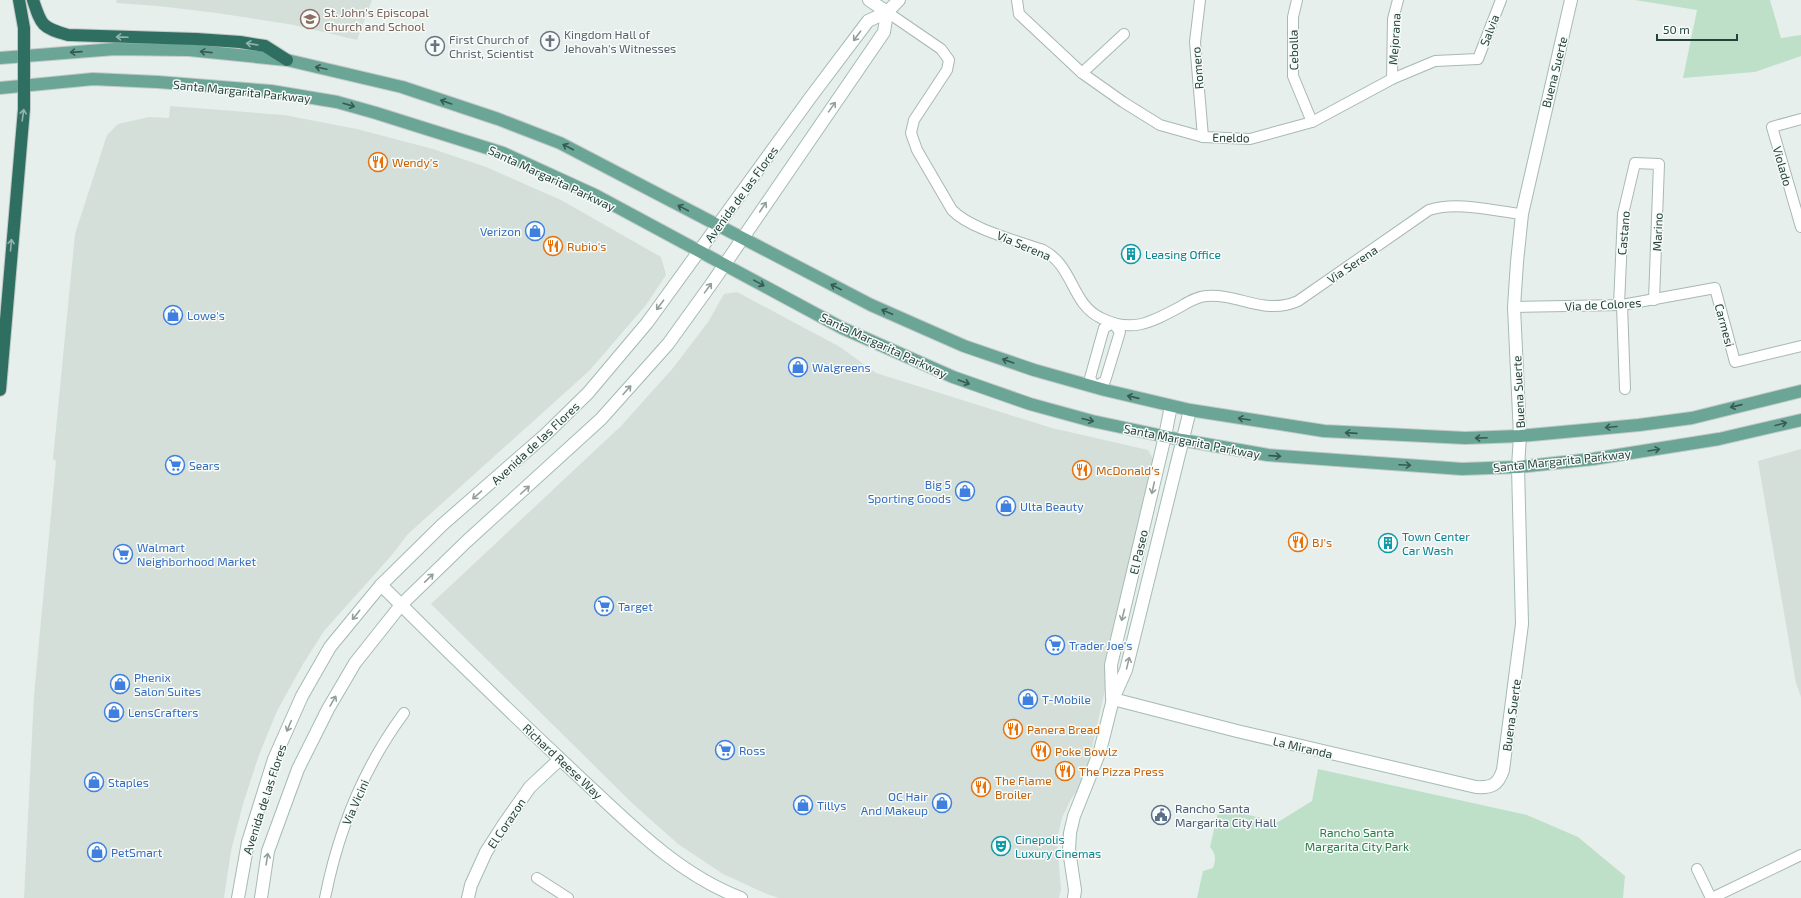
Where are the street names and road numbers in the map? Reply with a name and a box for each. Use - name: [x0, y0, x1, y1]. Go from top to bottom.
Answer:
- street label: Salvia: [1477, 12, 1501, 48]
- street label: Mejorana: [1385, 13, 1404, 65]
- street label: Cebolla: [1286, 30, 1300, 70]
- street label: Buena Suerte: [1538, 35, 1570, 109]
- street label: Romero: [1188, 46, 1206, 90]
- street label: Santa Margarita Parkway: [173, 77, 312, 105]
- street label: Eneldo: [1212, 130, 1250, 144]
- street label: Santa Margarita Parkway: [486, 142, 618, 214]
- street label: Avenida de las Flores: [702, 143, 780, 245]
- street label: Violado: [1771, 144, 1795, 188]
- street label: Castano: [1614, 210, 1632, 256]
- street label: Marino: [1649, 212, 1665, 252]
- street label: Via Serena: [995, 227, 1053, 263]
- street label: Via Serena: [1324, 242, 1380, 286]
- street label: Via de Colores: [1564, 295, 1642, 313]
- street label: Carmesi: [1713, 302, 1737, 348]
- street label: Santa Margarita Parkway: [818, 309, 950, 381]
- street label: Buena Suerte: [1509, 355, 1527, 429]
- street label: Avenida de las Flores: [488, 399, 582, 487]
- street label: Santa Margarita Parkway: [1123, 421, 1262, 461]
- street label: Santa Margarita Parkway: [1493, 446, 1632, 474]
- street label: El Paseo: [1126, 528, 1150, 576]
- street label: Buena Suerte: [1499, 678, 1523, 752]
- street label: Richard Reese Way: [520, 721, 606, 802]
- street label: La Miranda: [1272, 733, 1334, 761]
- street label: Avenida de las Flores: [240, 742, 288, 856]
- street label: Via Vicini: [339, 777, 371, 827]
- street label: El Corazon: [484, 795, 528, 851]

